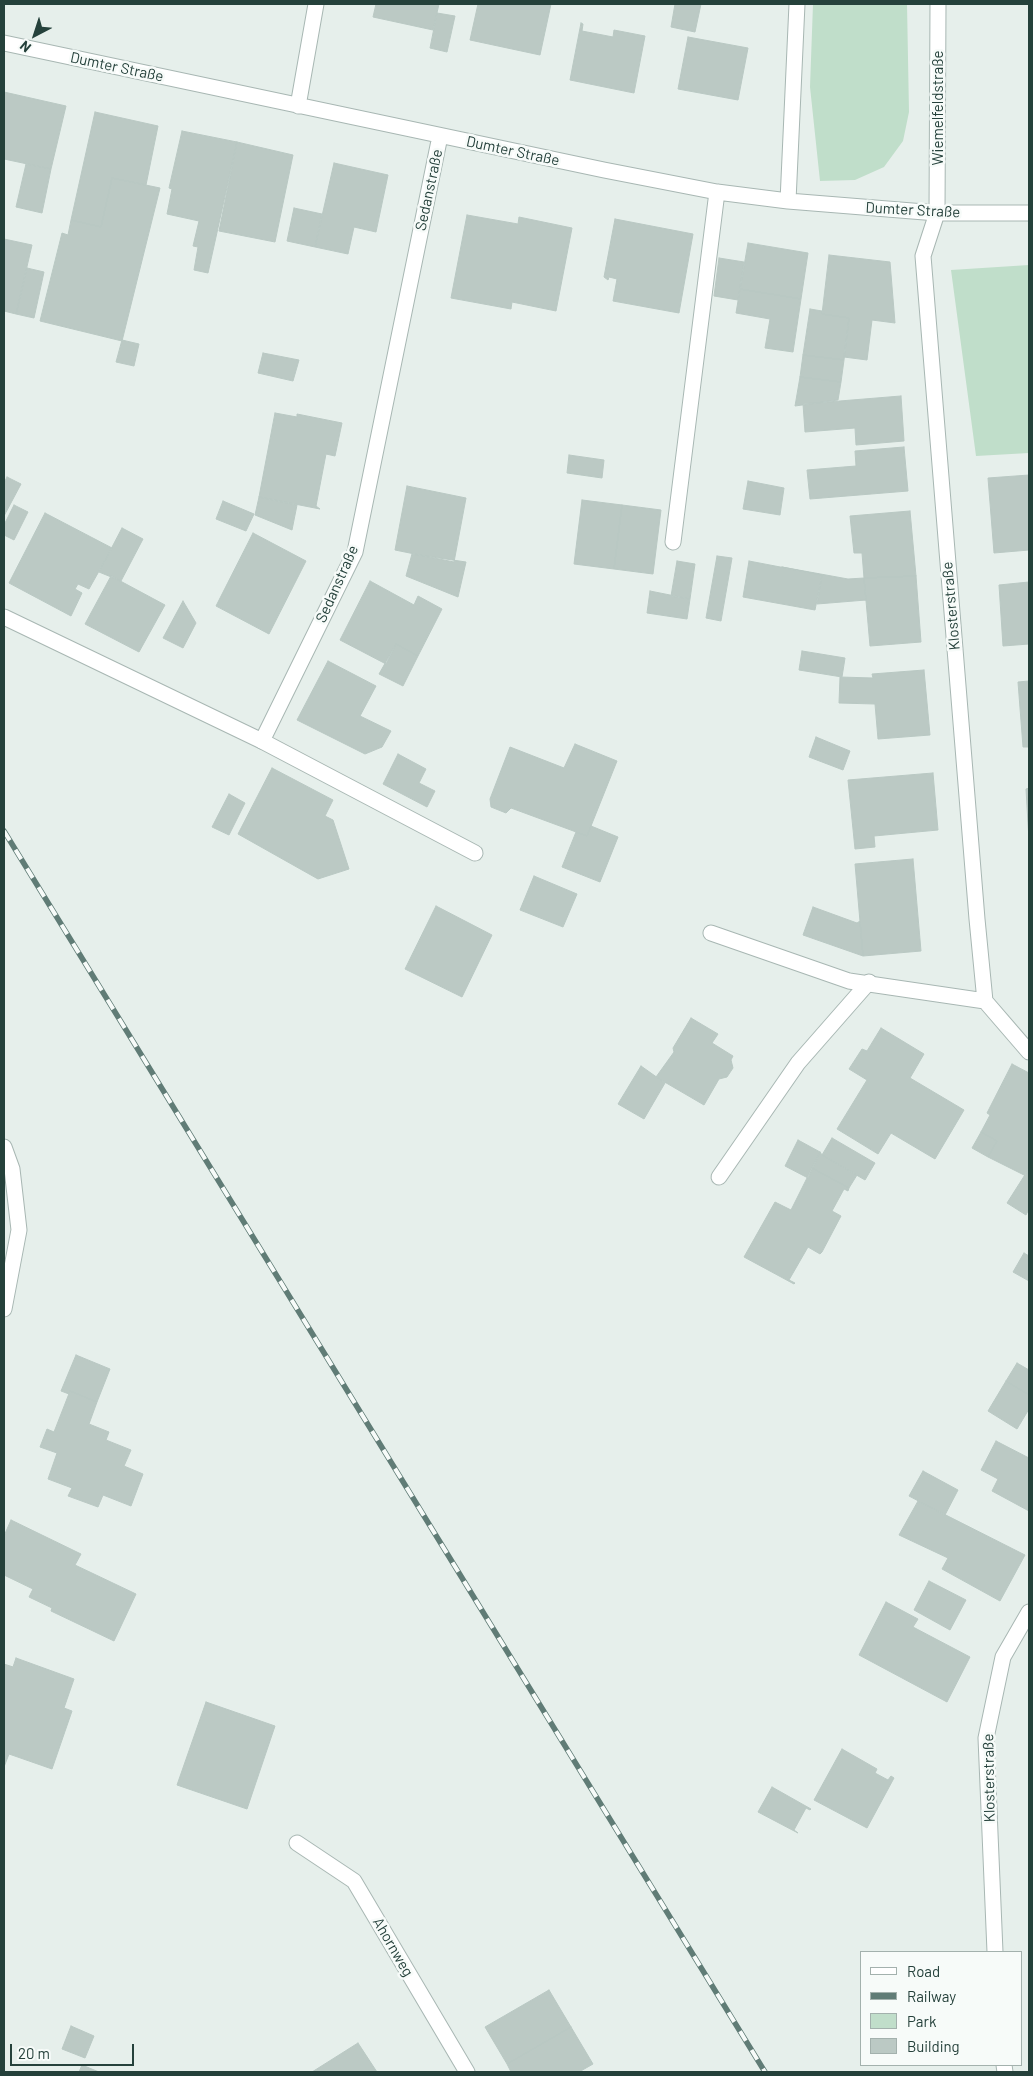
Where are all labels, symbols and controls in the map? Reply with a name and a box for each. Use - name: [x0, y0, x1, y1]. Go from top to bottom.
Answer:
- north arrow: [10, 10, 60, 60]
- text: N: [16, 37, 34, 56]
- street label: Dumter Straße: [69, 48, 165, 86]
- street label: Wiemelfeldstraße: [929, 50, 947, 166]
- street label: Dumter Straße: [465, 132, 561, 170]
- street label: Sedanstraße: [412, 148, 446, 232]
- street label: Dumter Straße: [865, 199, 961, 221]
- street label: Sedanstraße: [312, 543, 362, 625]
- street label: Klosterstraße: [938, 561, 964, 651]
- street label: Klosterstraße: [979, 1733, 999, 1823]
- street label: Ahornweg: [369, 1914, 417, 1980]
- legend: [860, 1951, 1023, 2066]
- text: Road: [907, 1962, 940, 1980]
- text: Railway: [907, 1987, 956, 2005]
- text: Park: [907, 2012, 936, 2030]
- scale bar: [12, 2034, 136, 2066]
- text: Building: [907, 2037, 960, 2055]
- text: 20 m: [18, 2044, 50, 2062]

